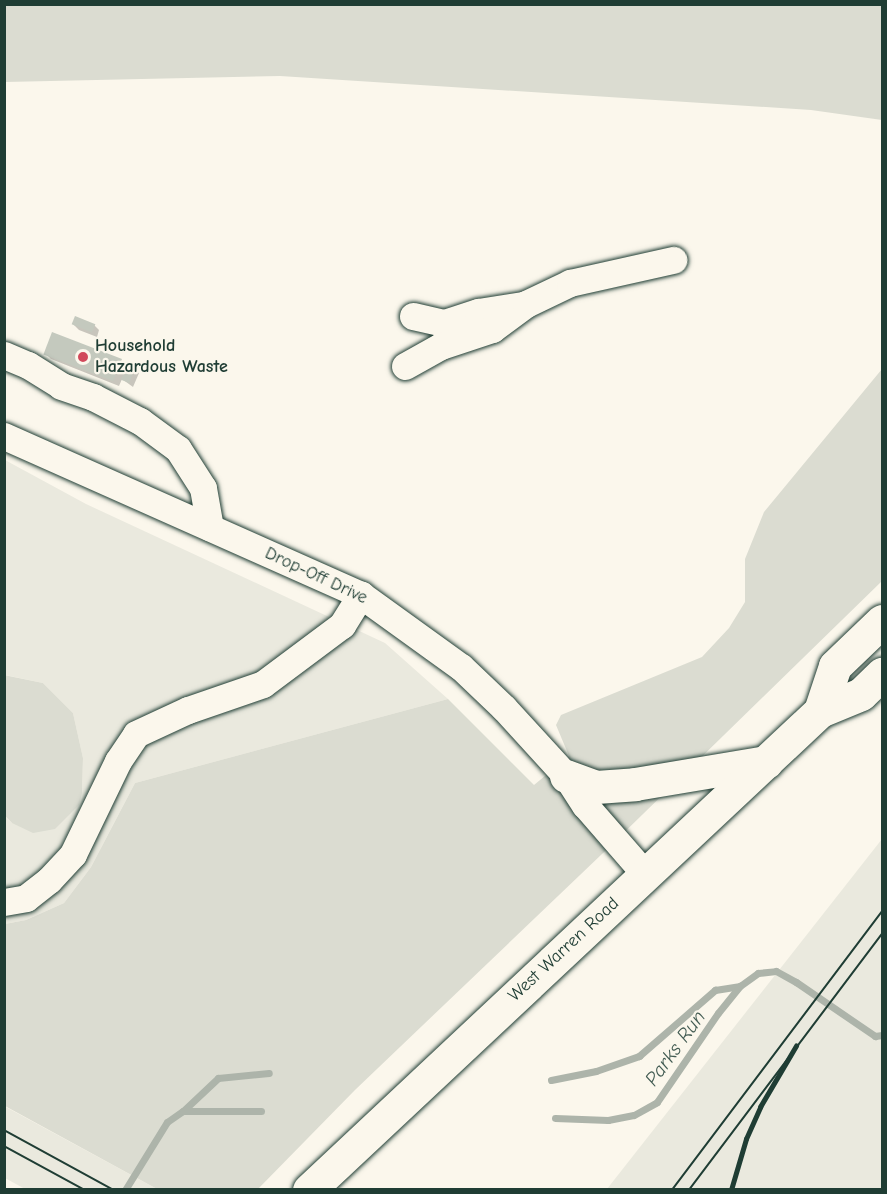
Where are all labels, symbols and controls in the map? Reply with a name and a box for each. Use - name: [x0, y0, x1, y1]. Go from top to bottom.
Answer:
- place label: Household Hazardous Waste: [95, 336, 228, 378]
- marker: Household Hazardous Waste: [76, 350, 90, 364]
- street label: Drop-Off Drive: [261, 543, 371, 609]
- street label: West Warren Road: [504, 893, 624, 1007]
- water label: Parks Run: [640, 1006, 710, 1090]

